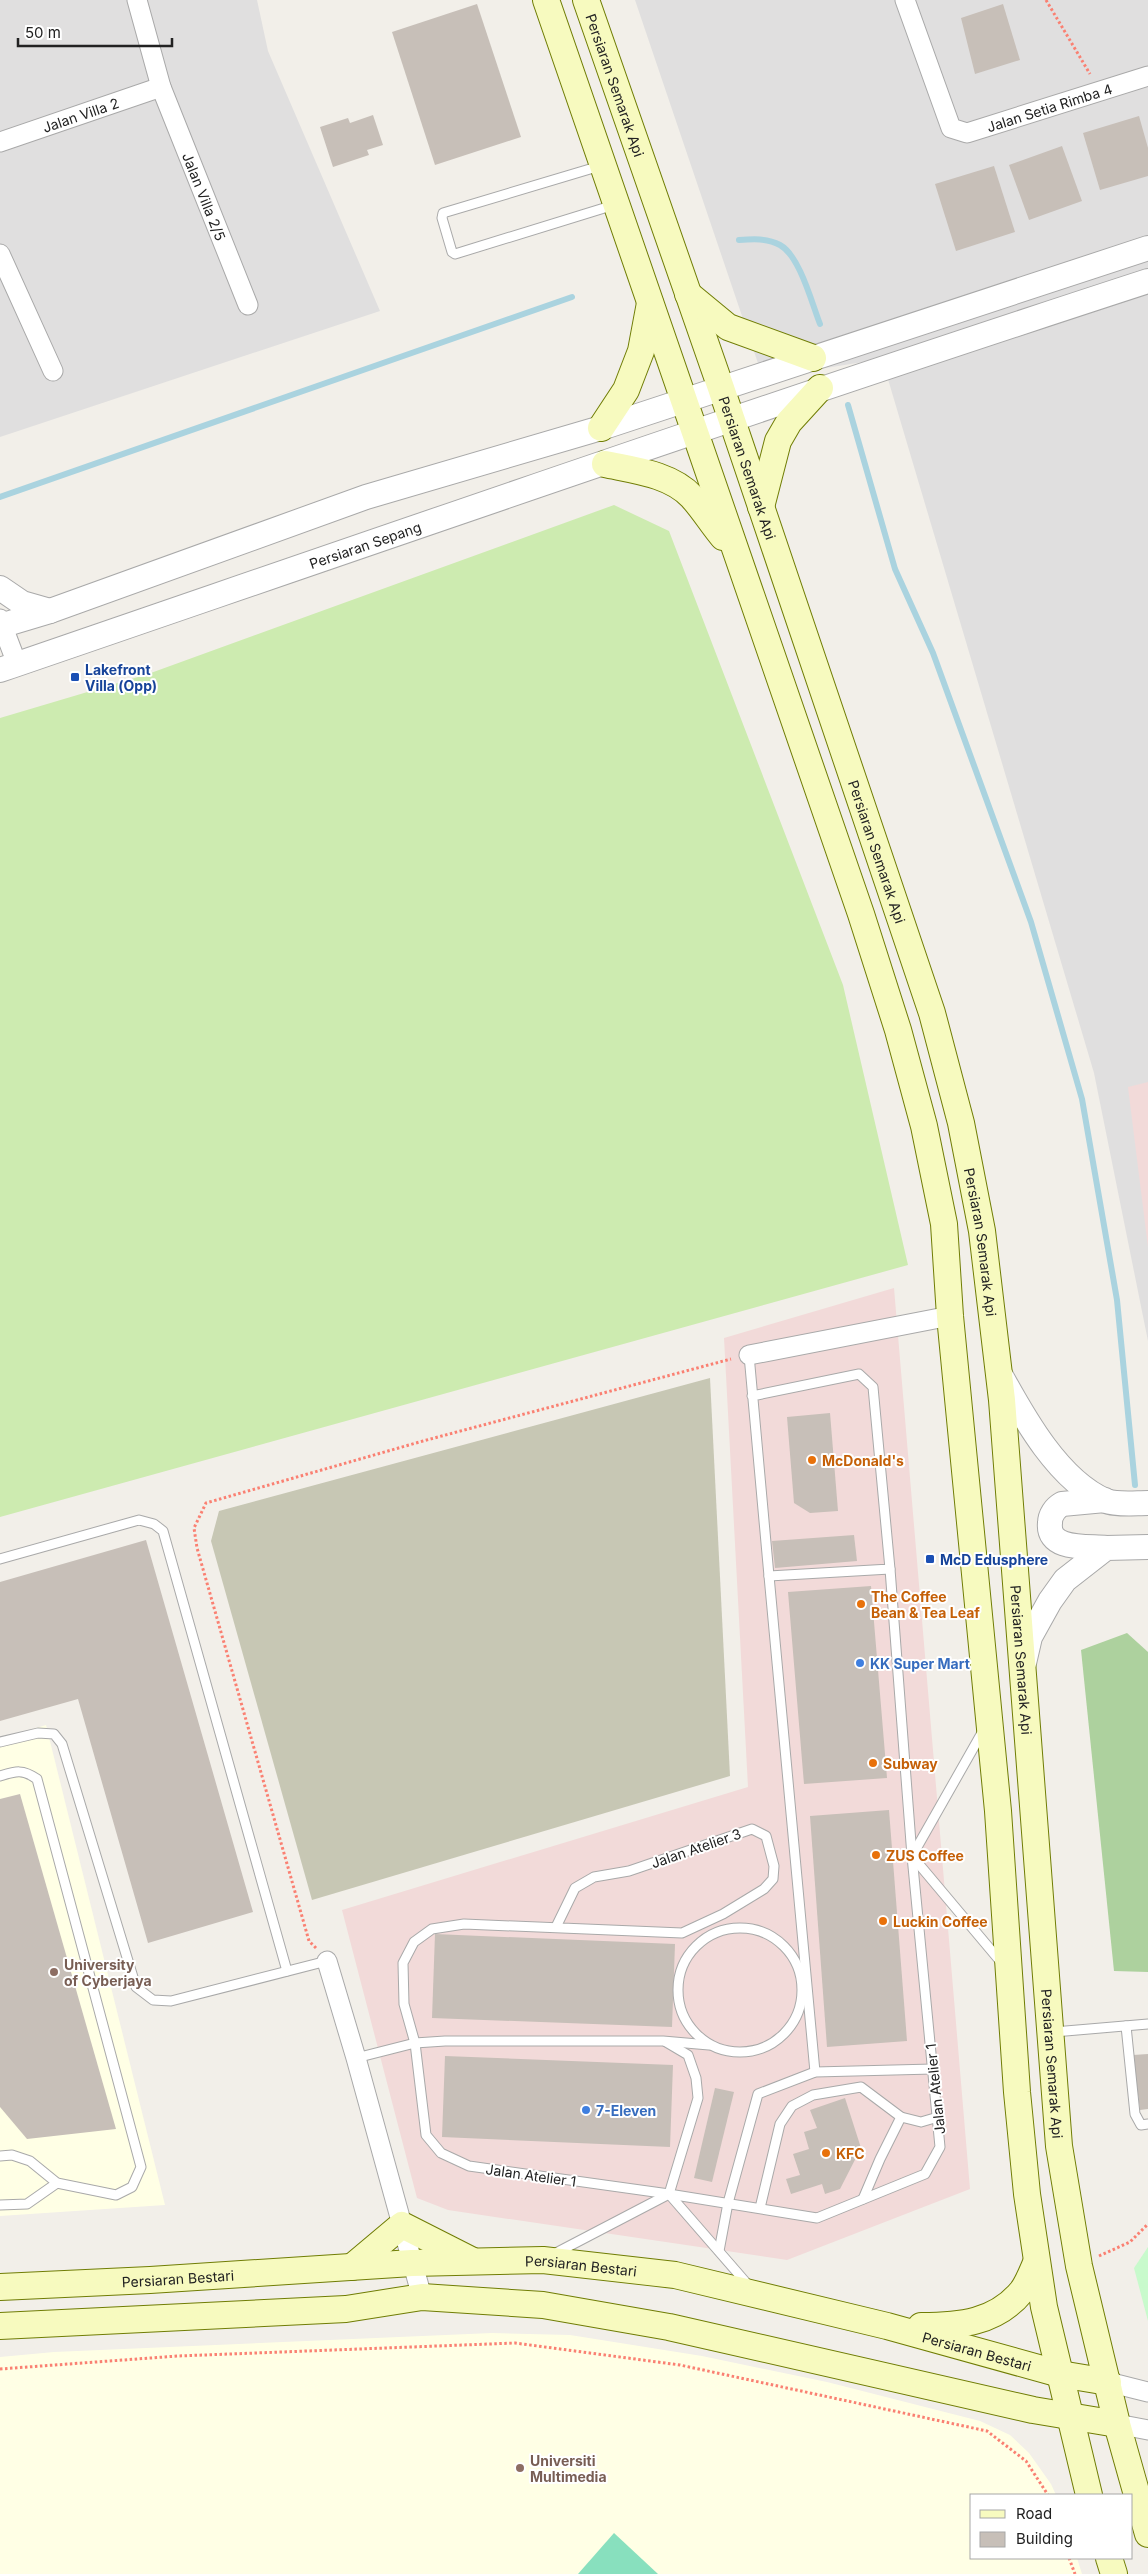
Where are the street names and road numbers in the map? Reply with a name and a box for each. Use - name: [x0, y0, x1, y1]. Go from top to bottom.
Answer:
- street label: Persiaran Semarak Api: [583, 11, 648, 159]
- street label: Jalan Setia Rimba 4: [984, 79, 1114, 135]
- street label: Jalan Villa 2: [40, 94, 121, 135]
- street label: Jalan Villa 2/5: [179, 150, 230, 243]
- street label: Persiaran Semarak Api: [716, 394, 780, 542]
- street label: Persiaran Sepang: [307, 518, 423, 572]
- street label: Persiaran Semarak Api: [845, 778, 910, 925]
- street label: Persiaran Semarak Api: [961, 1166, 1001, 1317]
- street label: Persiaran Semarak Api: [1008, 1584, 1036, 1735]
- street label: Jalan Atelier 3: [649, 1825, 743, 1871]
- street label: Persiaran Semarak Api: [1039, 1988, 1067, 2139]
- street label: Jalan Atelier 1: [922, 2043, 948, 2135]
- street label: Jalan Atelier 1: [485, 2160, 577, 2190]
- street label: Persiaran Bestari: [525, 2251, 638, 2279]
- street label: Persiaran Bestari: [121, 2266, 234, 2290]
- street label: Persiaran Bestari: [920, 2328, 1033, 2374]

